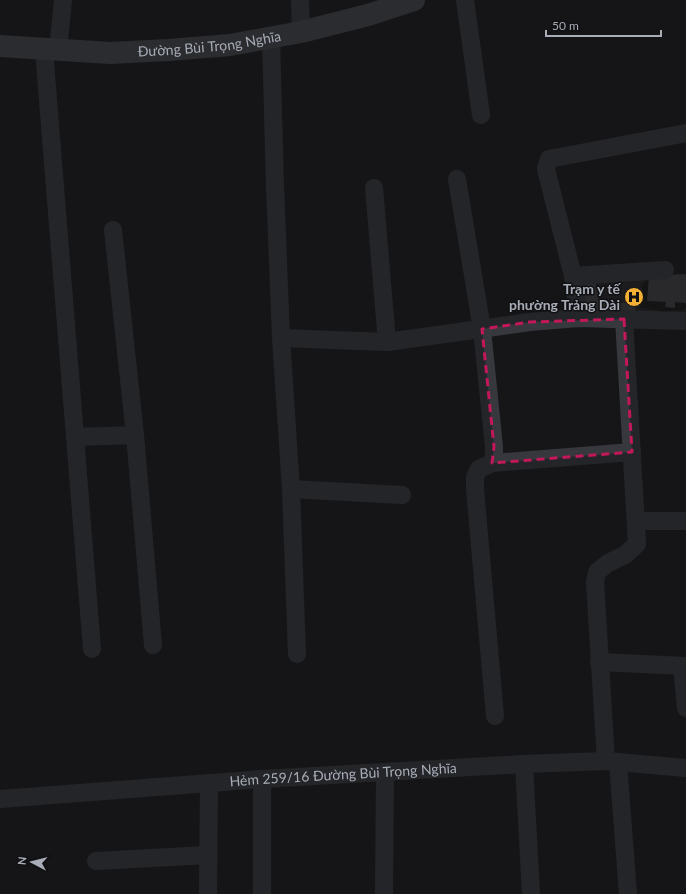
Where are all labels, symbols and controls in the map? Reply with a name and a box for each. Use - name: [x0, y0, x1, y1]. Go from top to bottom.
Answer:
- scale bar: [546, 12, 661, 38]
- text: 50 m: [552, 18, 579, 33]
- street label: Đường Bùi Trọng Nghĩa: [137, 27, 282, 60]
- place label: Trạm y tế phường Trảng Dài: [509, 280, 622, 313]
- hospital icon: Trạm y tế phường Trảng Dài: [623, 286, 645, 308]
- street label: Hẻm 259/16 Đường Bùi Trọng Nghĩa: [229, 759, 457, 789]
- north arrow: [12, 842, 52, 882]
- text: N: [15, 856, 29, 866]

